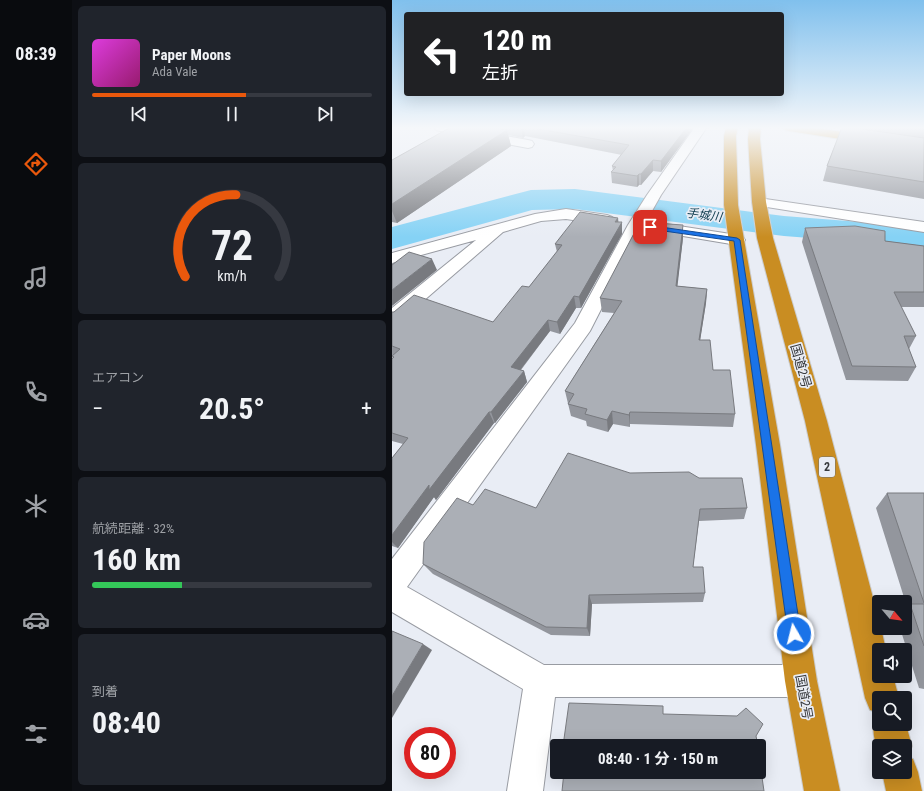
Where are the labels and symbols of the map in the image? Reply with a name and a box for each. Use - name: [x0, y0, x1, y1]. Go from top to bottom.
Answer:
- water label: 手城川: [685, 206, 725, 224]
- pin: [633, 210, 667, 244]
- street label: 国道2号: [788, 342, 814, 390]
- road number: 2: [819, 457, 835, 477]
- north arrow: [872, 595, 912, 635]
- position arrow: [773, 613, 815, 655]
- street label: 国道2号: [793, 673, 815, 721]
- speed limit sign: 80: [404, 727, 456, 779]

